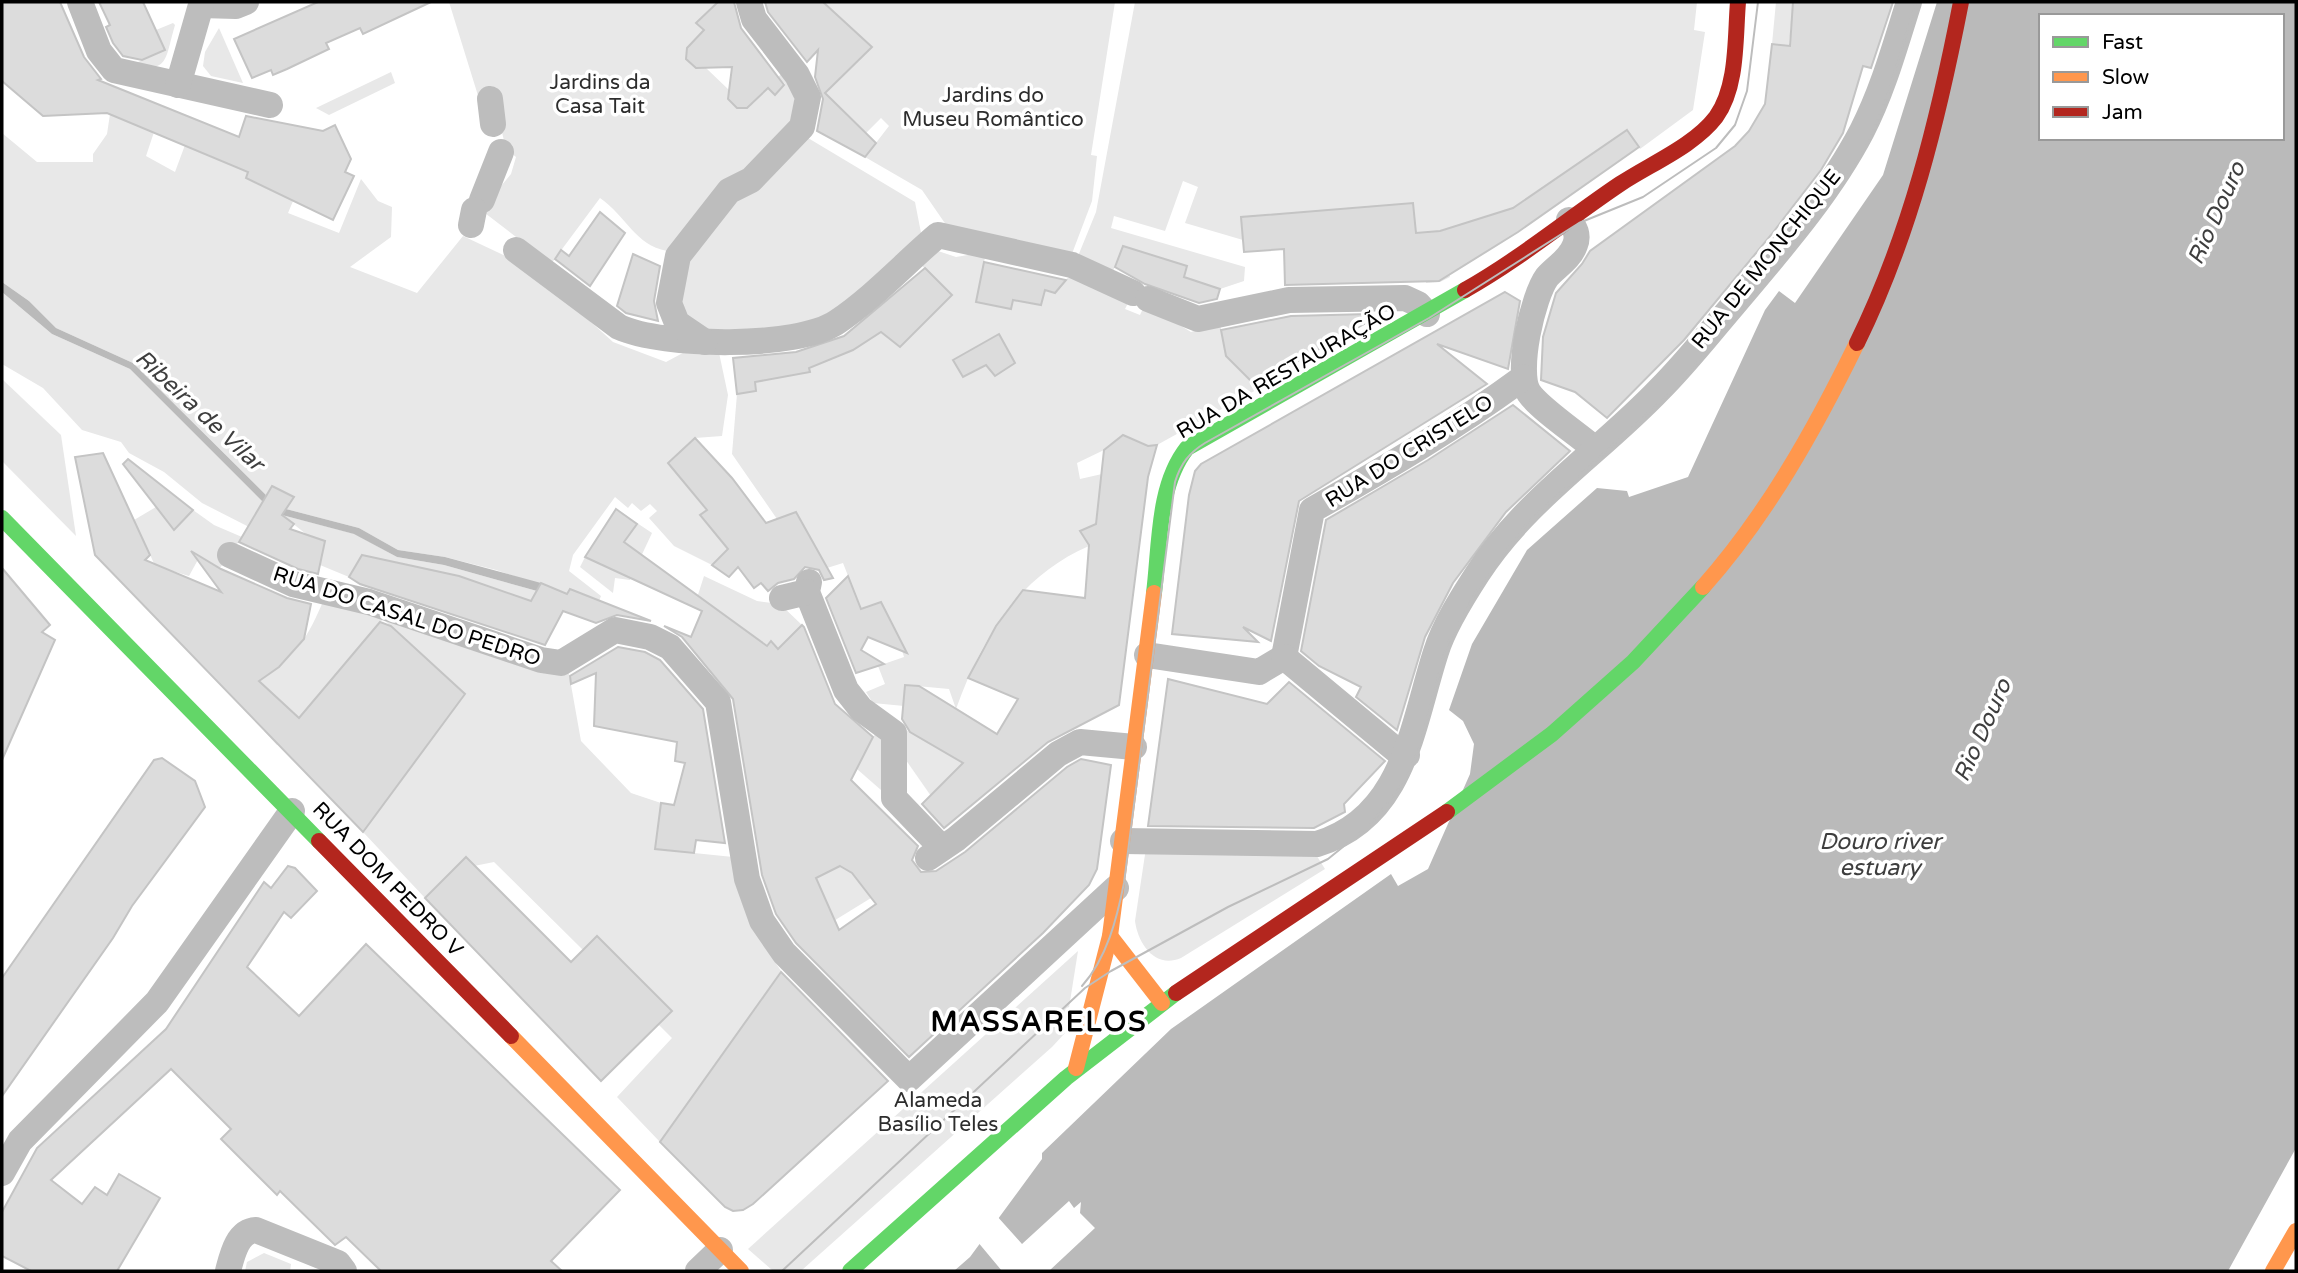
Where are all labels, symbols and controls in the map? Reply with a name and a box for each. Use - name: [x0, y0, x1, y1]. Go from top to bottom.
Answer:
- legend: [2039, 14, 2284, 140]
- text: Fast: [2102, 30, 2143, 55]
- text: Slow: [2102, 65, 2150, 90]
- park label: Jardins da Casa Tait: [549, 70, 651, 119]
- park label: Jardins do Museu Romântico: [902, 83, 1084, 132]
- text: Jam: [2102, 100, 2143, 125]
- water label: Rio Douro: [2182, 157, 2252, 269]
- street label: RUA DE MONCHIQUE: [1686, 165, 1846, 354]
- street label: RUA DA RESTAURAÇÃO: [1172, 298, 1400, 444]
- water label: Ribeira de Vilar: [129, 344, 272, 480]
- street label: RUA DO CRISTELO: [1321, 390, 1498, 513]
- street label: RUA DO CASAL DO PEDRO: [270, 561, 544, 672]
- water label: Rio Douro: [1948, 674, 2018, 786]
- street label: RUA DOM PEDRO V: [307, 797, 468, 962]
- water label: Douro river estuary: [1819, 828, 1944, 882]
- district label: MASSARELOS: [930, 1005, 1148, 1039]
- park label: Alameda Basílio Teles: [878, 1088, 998, 1137]

